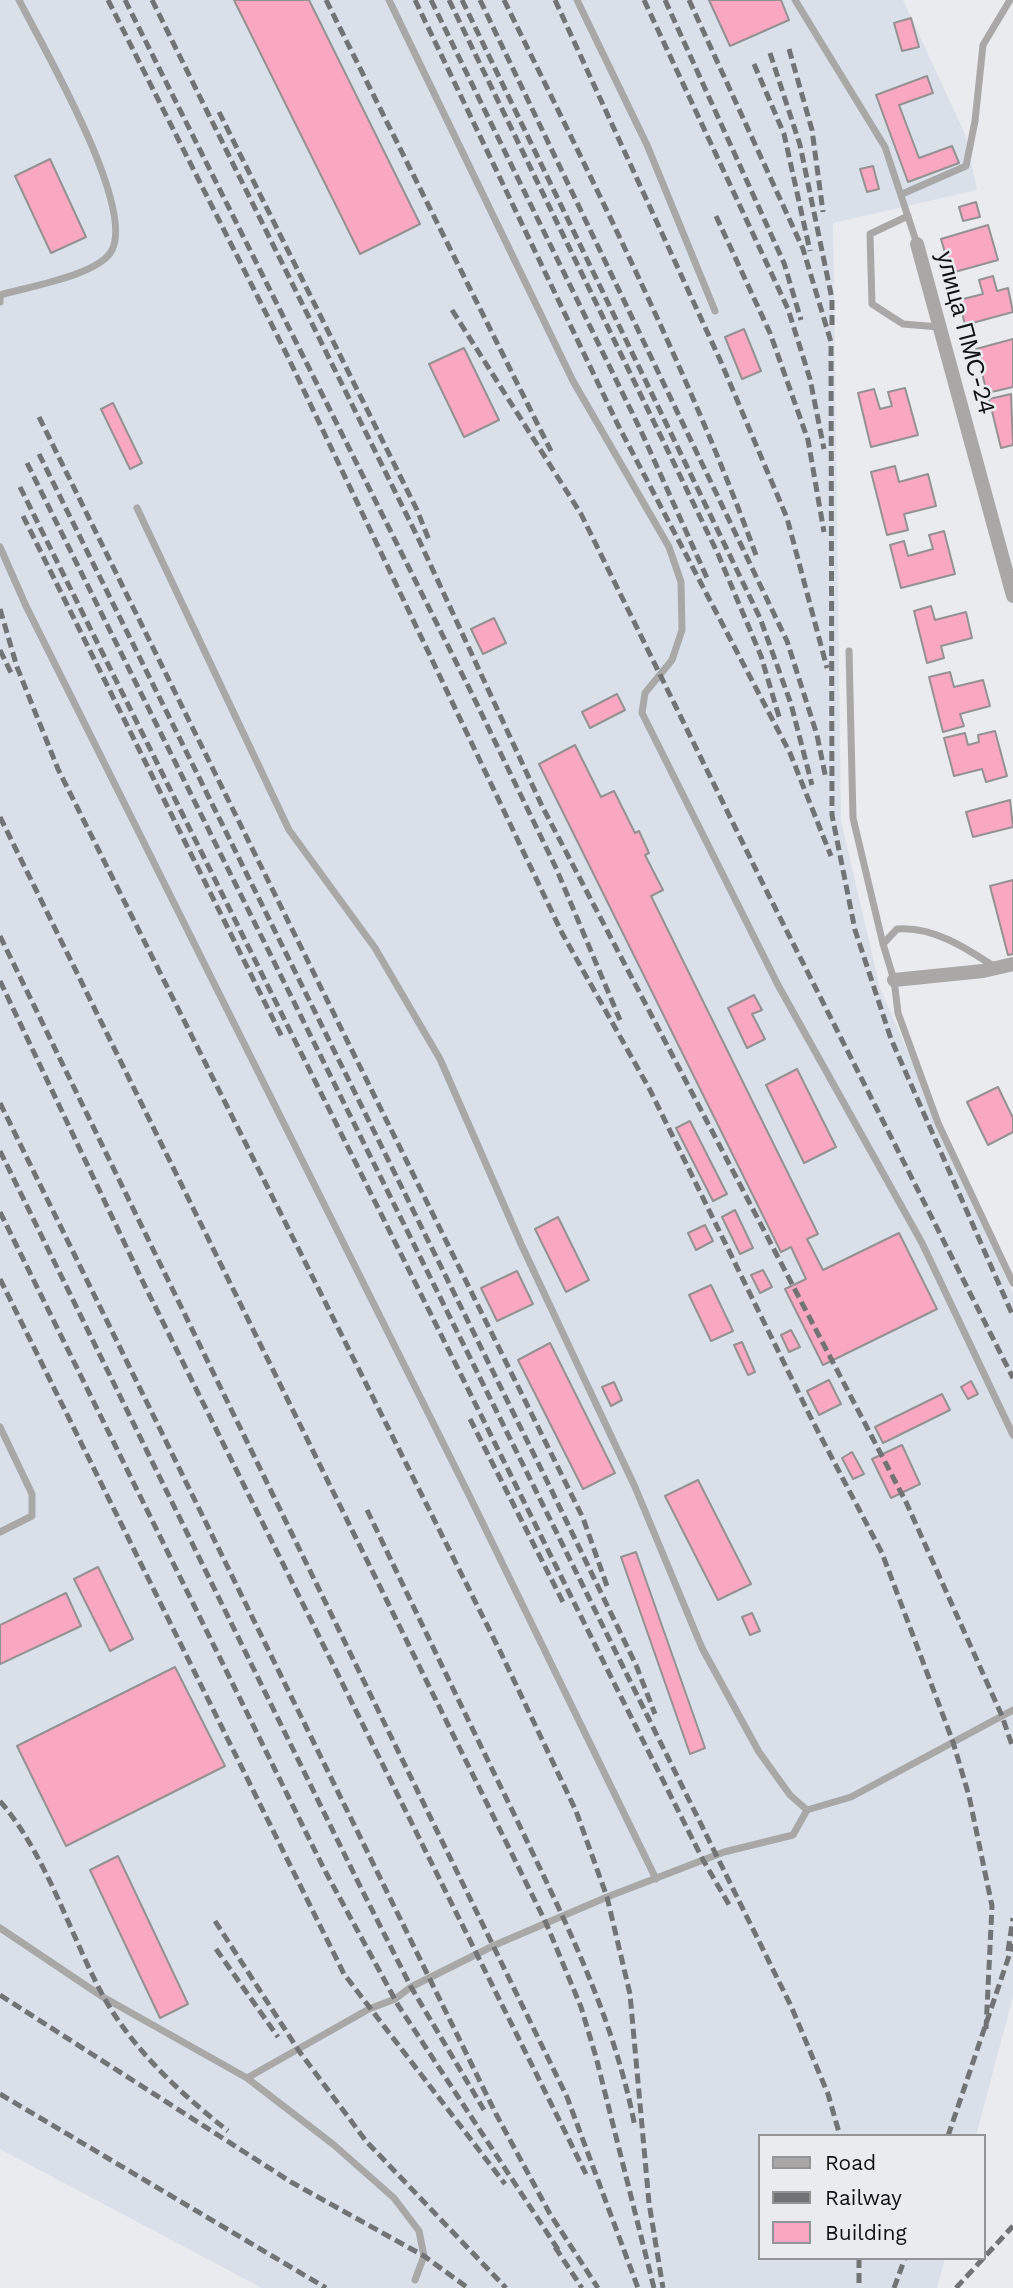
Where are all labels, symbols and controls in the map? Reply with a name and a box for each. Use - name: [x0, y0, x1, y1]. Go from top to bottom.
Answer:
- street label: улица ПМС-24: [929, 248, 1001, 418]
- legend: [758, 2134, 985, 2260]
- text: Road: [825, 2150, 876, 2175]
- text: Railway: [825, 2185, 902, 2210]
- text: Building: [825, 2220, 907, 2245]

